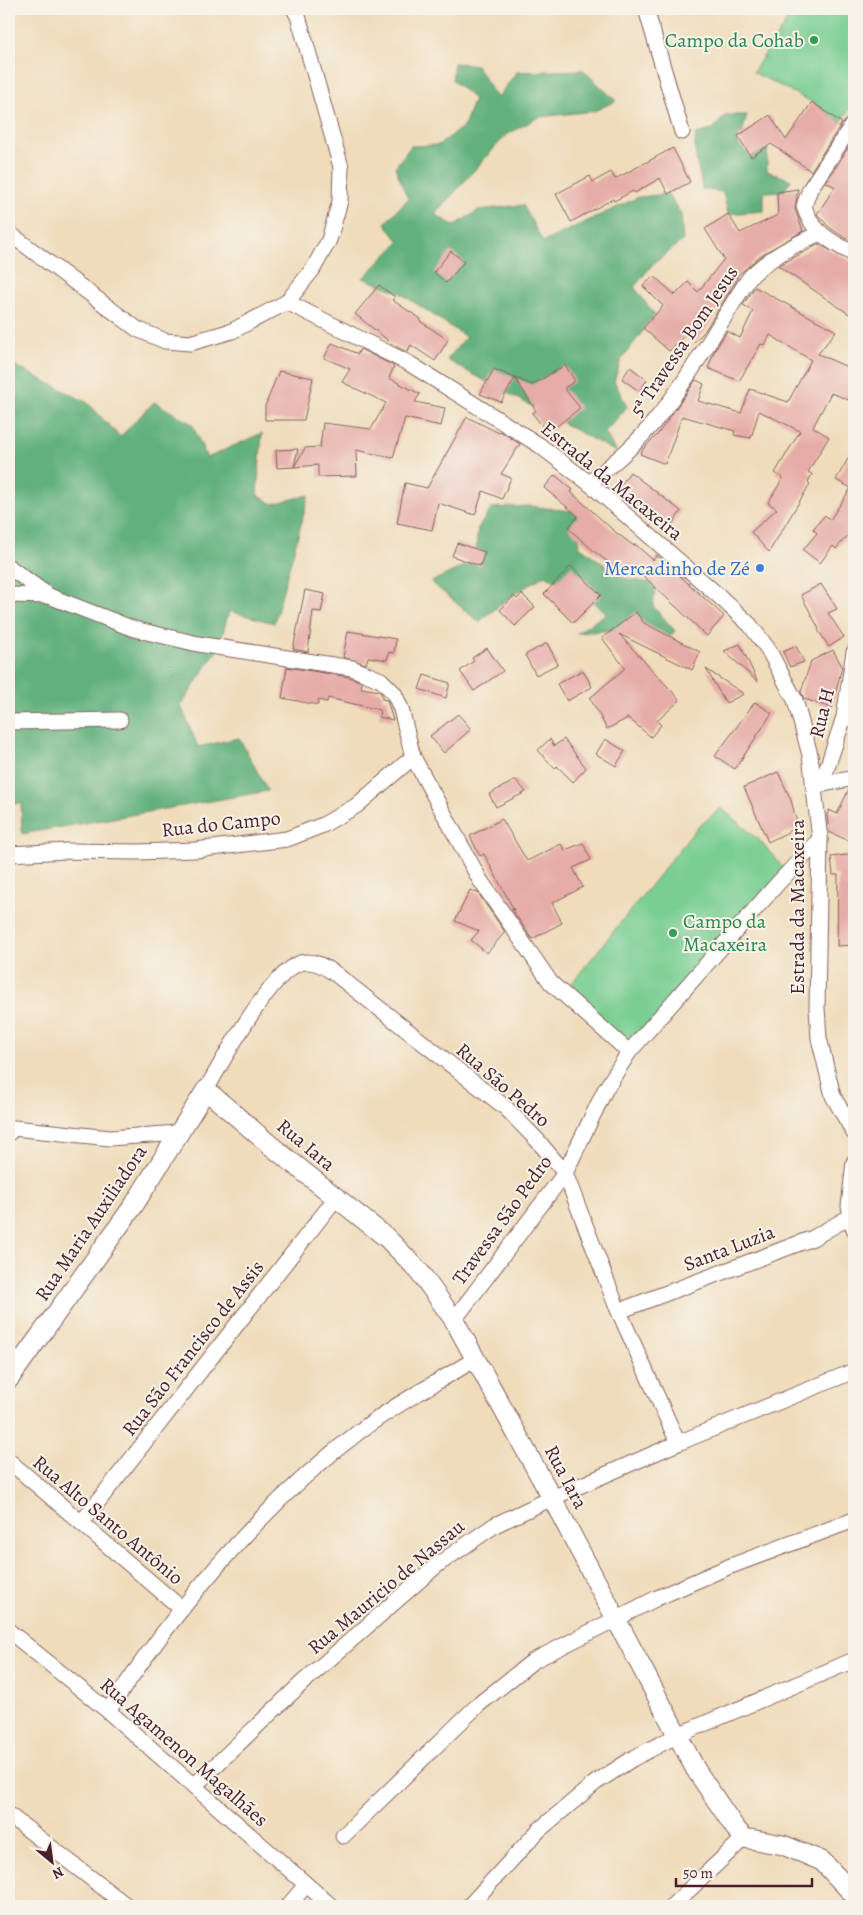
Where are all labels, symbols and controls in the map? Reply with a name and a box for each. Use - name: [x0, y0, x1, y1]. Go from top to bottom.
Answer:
- place label: Campo da Cohab: [665, 27, 804, 54]
- marker: Campo da Cohab: [808, 34, 820, 46]
- street label: 5ª Travessa Bom Jesus: [623, 260, 745, 422]
- street label: Estrada da Macaxeira: [535, 415, 689, 547]
- place label: Mercadinho de Zé: [604, 555, 750, 582]
- marker: Mercadinho de Zé: [754, 562, 766, 574]
- street label: Rua H: [803, 685, 841, 741]
- street label: Rua do Campo: [160, 804, 282, 844]
- street label: Estrada da Macaxeira: [784, 819, 811, 995]
- place label: Campo da Macaxeira: [683, 908, 768, 958]
- marker: Campo da Macaxeira: [667, 927, 679, 939]
- street label: Rua São Pedro: [450, 1037, 556, 1133]
- street label: Rua Iara: [271, 1113, 341, 1178]
- street label: Rua Maria Auxiliadora: [29, 1139, 154, 1306]
- street label: Travessa São Pedro: [446, 1150, 558, 1290]
- street label: Santa Luzia: [680, 1218, 779, 1278]
- street label: Rua São Francisco de Assis: [116, 1255, 270, 1441]
- street label: Rua Iara: [538, 1440, 594, 1514]
- street label: Rua Alto Santo Antônio: [27, 1449, 189, 1591]
- street label: Rua Mauricio de Nassau: [302, 1513, 470, 1661]
- street label: Rua Agamenon Magalhães: [94, 1671, 274, 1833]
- north arrow: [28, 1838, 78, 1888]
- scale bar: [676, 1855, 812, 1887]
- text: N: [49, 1862, 67, 1884]
- text: 50 m: [683, 1863, 713, 1883]

